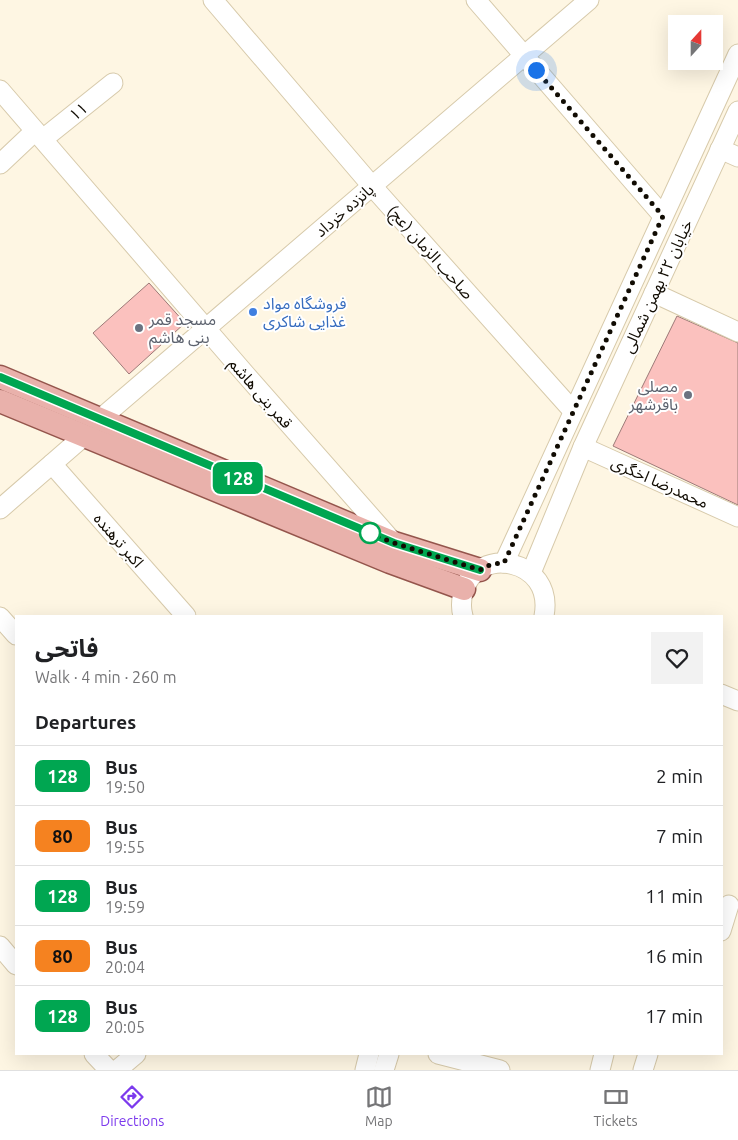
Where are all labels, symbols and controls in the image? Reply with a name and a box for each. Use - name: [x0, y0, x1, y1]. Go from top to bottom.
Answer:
- north arrow: [668, 15, 722, 70]
- map controls: [668, 15, 723, 70]
- your location: [524, 58, 549, 83]
- street label: ۱۱: [65, 98, 91, 124]
- street label: پانزده خرداد: [311, 180, 378, 242]
- street label: صاحب الزمان (عج): [381, 202, 478, 305]
- street label: خیابان ۲۲ بهمن شمالی: [618, 216, 697, 356]
- place label: فروشگاه مواد غذایی شاکری: [263, 294, 347, 331]
- marker: فروشگاه مواد غذایی شاکری: [247, 306, 259, 318]
- place label: مسجد قمر بنی هاشم: [148, 310, 216, 350]
- marker: مسجد قمر بنی هاشم: [133, 322, 145, 334]
- street label: قمر بنی هاشم: [223, 354, 296, 434]
- place label: مصلی باقرشهر: [628, 377, 678, 414]
- marker: مصلی باقرشهر: [682, 389, 694, 401]
- street label: محمدرضا اخگری: [608, 453, 711, 512]
- line badge: 128: [209, 462, 267, 494]
- text: 128: [223, 468, 253, 488]
- street label: اکبر ترهنده: [90, 509, 147, 571]
- unlabelled marker: [359, 522, 381, 544]
- button: heart: [651, 632, 703, 684]
- text: فاتحی: [35, 635, 98, 662]
- text: Walk · 4 min · 260 m: [35, 668, 177, 686]
- text: Departures: [35, 711, 136, 733]
- text: Bus: [105, 756, 138, 778]
- text: 2 min: [656, 765, 703, 787]
- text: 128: [47, 766, 78, 786]
- text: 19:50: [105, 778, 145, 796]
- text: Bus: [105, 816, 138, 838]
- text: 7 min: [656, 825, 703, 847]
- text: 80: [52, 826, 73, 846]
- text: 19:55: [105, 838, 145, 856]
- text: Bus: [105, 876, 138, 898]
- text: 11 min: [645, 885, 703, 907]
- text: 128: [47, 886, 78, 906]
- text: 19:59: [105, 898, 145, 916]
- text: Bus: [105, 936, 138, 958]
- text: 16 min: [645, 945, 703, 967]
- text: 80: [52, 946, 73, 966]
- text: 20:04: [105, 958, 145, 976]
- text: Bus: [105, 996, 138, 1018]
- text: 17 min: [645, 1005, 703, 1027]
- text: 128: [47, 1006, 78, 1026]
- text: 20:05: [105, 1018, 145, 1036]
- tab: Directions: [100, 1083, 164, 1129]
- tab: Map: [365, 1083, 393, 1129]
- tab: Tickets: [594, 1083, 638, 1129]

